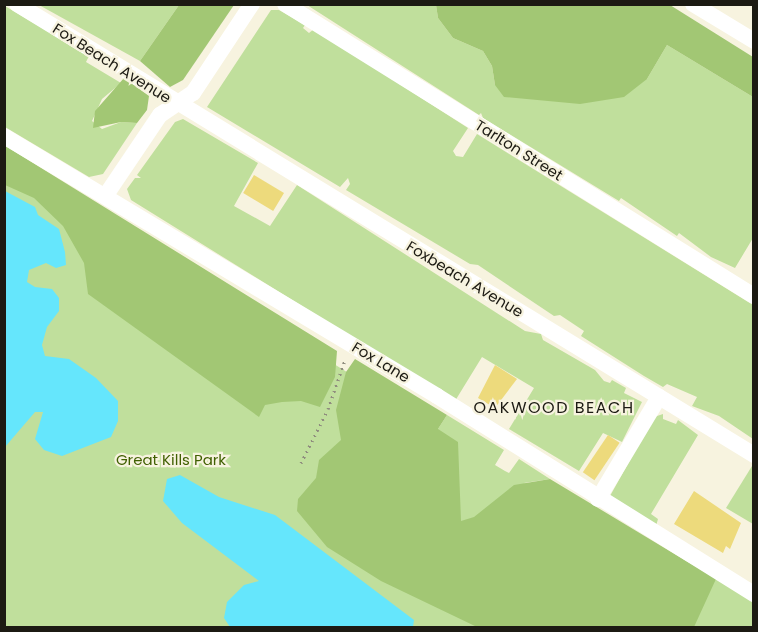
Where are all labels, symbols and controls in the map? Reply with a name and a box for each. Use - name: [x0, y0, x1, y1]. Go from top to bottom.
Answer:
- street label: Fox Beach Avenue: [50, 19, 174, 107]
- street label: Tarlton Street: [472, 116, 566, 184]
- street label: Foxbeach Avenue: [403, 237, 527, 321]
- street label: Fox Lane: [349, 338, 413, 386]
- district label: OAKWOOD BEACH: [473, 398, 635, 418]
- park label: Great Kills Park: [116, 451, 226, 469]

